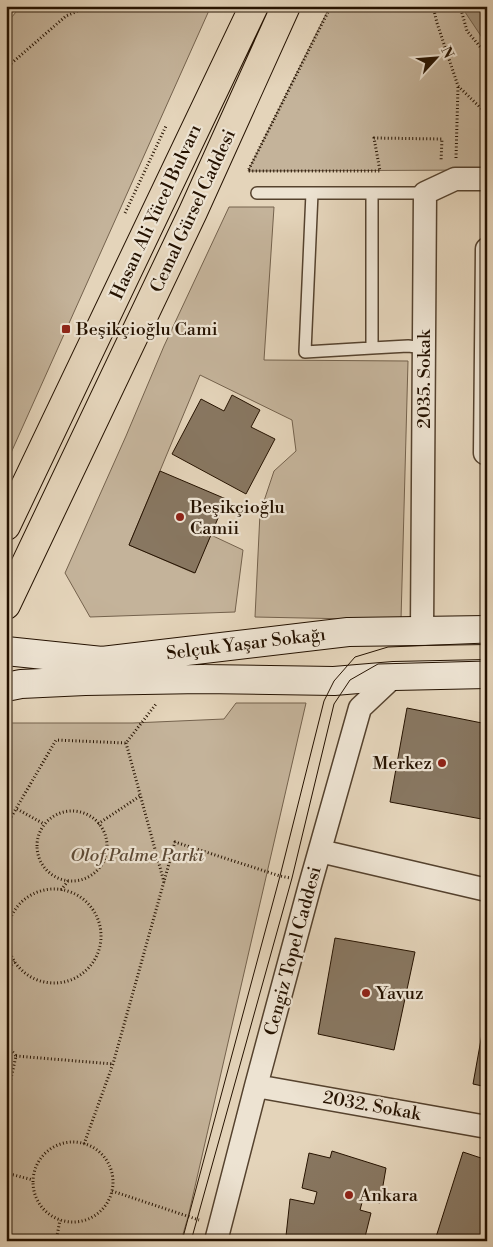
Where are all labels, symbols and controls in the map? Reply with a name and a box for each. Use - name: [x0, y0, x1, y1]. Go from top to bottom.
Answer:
- north arrow: [410, 32, 460, 82]
- text: N: [436, 44, 457, 62]
- street label: Hasan Ali Yücel Bulvarı: [105, 121, 207, 303]
- street label: Cemal Gürsel Caddesi: [145, 126, 241, 296]
- place label: Beşikçioğlu Cami: [75, 318, 218, 341]
- marker: Beşikçioğlu Cami: [60, 323, 72, 335]
- street label: 2035. Sokak: [413, 328, 436, 428]
- place label: Beşikçioğlu Camii: [189, 496, 285, 540]
- marker: Beşikçioğlu Camii: [174, 511, 186, 523]
- street label: Selçuk Yaşar Sokağı: [165, 623, 327, 665]
- place label: Merkez: [372, 752, 432, 775]
- marker: Merkez: [436, 757, 448, 769]
- park label: Olof Palme Parkı: [70, 844, 204, 867]
- street label: Cengiz Topel Caddesi: [259, 864, 327, 1038]
- place label: Yavuz: [375, 982, 424, 1005]
- marker: Yavuz: [360, 987, 372, 999]
- street label: 2032. Sokak: [321, 1086, 424, 1126]
- place label: Ankara: [358, 1184, 419, 1207]
- marker: Ankara: [343, 1189, 355, 1201]

